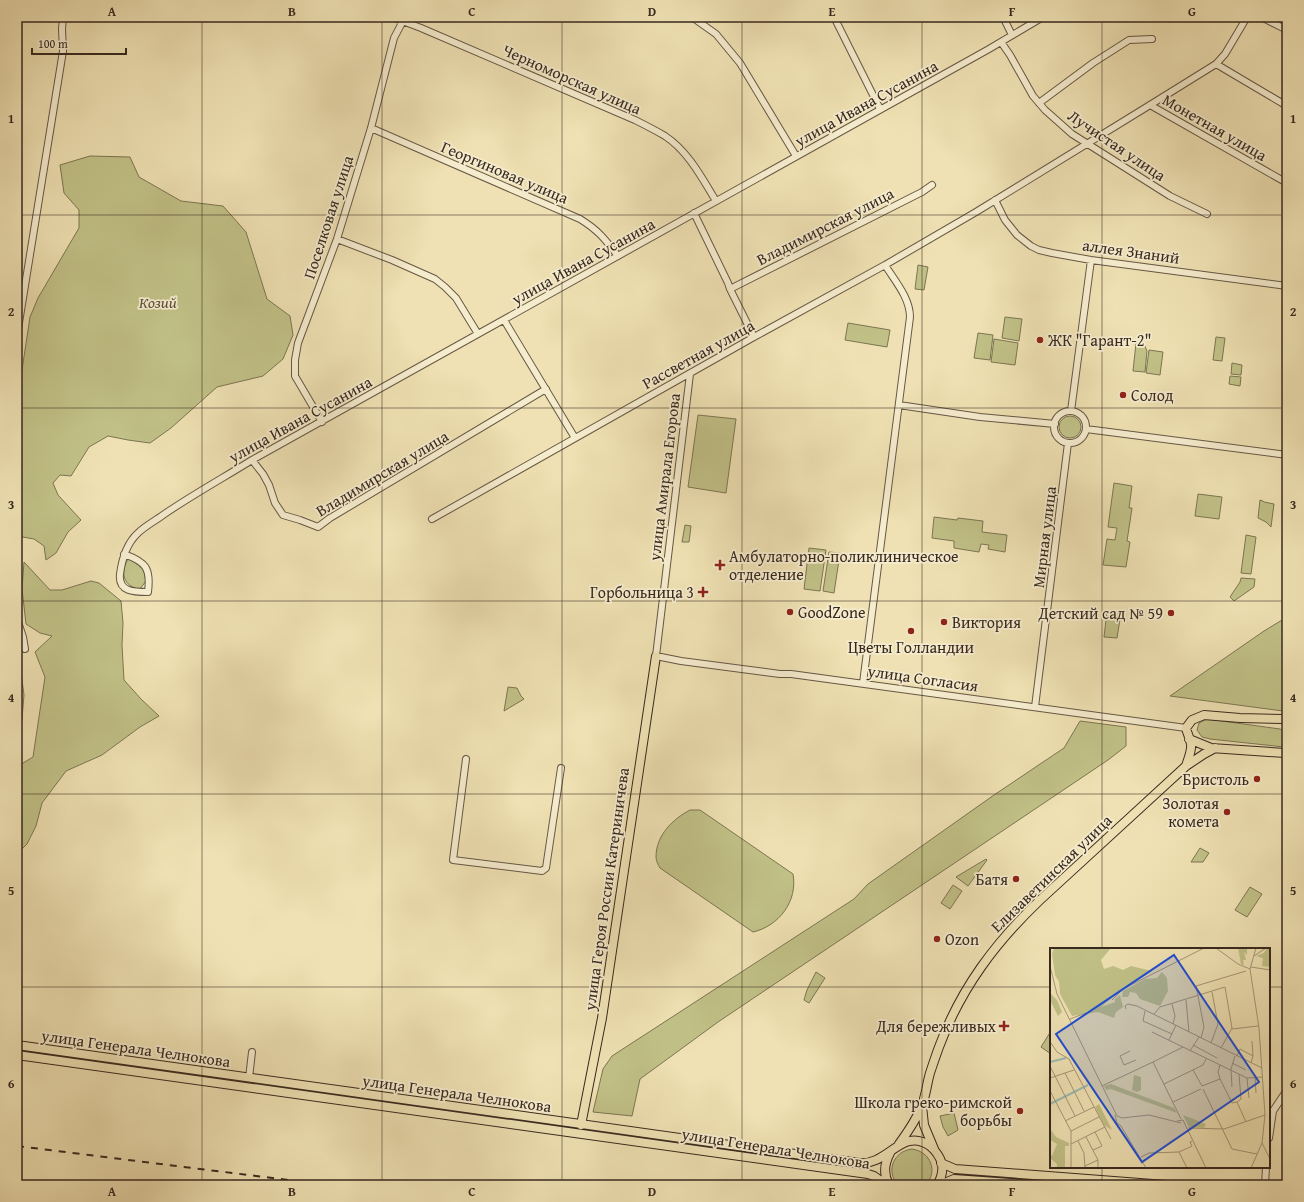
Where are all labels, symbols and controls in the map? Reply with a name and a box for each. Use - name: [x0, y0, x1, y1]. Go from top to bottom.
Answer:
- text: A: [108, 2, 117, 21]
- text: B: [288, 2, 296, 21]
- text: C: [468, 2, 476, 21]
- text: D: [648, 2, 656, 21]
- text: E: [829, 2, 836, 21]
- text: F: [1009, 2, 1016, 21]
- text: G: [1188, 2, 1196, 21]
- scale bar: [32, 30, 126, 56]
- text: 100 m: [38, 35, 68, 52]
- street label: Черноморская улица: [499, 38, 646, 121]
- street label: улица Ивана Сусанина: [789, 53, 942, 153]
- street label: Монетная улица: [1158, 87, 1272, 167]
- street label: Лучистая улица: [1063, 103, 1171, 187]
- text: 1: [8, 109, 14, 128]
- text: 1: [1290, 109, 1296, 128]
- street label: Георгиновая улица: [438, 134, 573, 210]
- street label: Поселковая улица: [297, 152, 359, 282]
- street label: Владимирская улица: [752, 181, 898, 271]
- street label: улица Ивана Сусанина: [506, 211, 659, 311]
- street label: аллея Знаний: [1081, 232, 1182, 270]
- park label: Козий: [139, 290, 177, 314]
- text: 2: [8, 302, 15, 321]
- text: 2: [1290, 302, 1297, 321]
- street label: Рассветная улица: [637, 313, 759, 395]
- place label: ЖК "Гарант-2": [1047, 328, 1151, 352]
- marker: ЖК "Гарант-2": [1035, 335, 1045, 345]
- street label: улица Ивана Сусанина: [223, 369, 376, 469]
- place label: Солод: [1131, 383, 1174, 407]
- marker: Солод: [1118, 390, 1128, 400]
- street label: улица Амирала Егорова: [642, 391, 686, 563]
- street label: Владимирская улица: [311, 424, 453, 522]
- street label: Мирная улица: [1026, 484, 1062, 589]
- text: 3: [8, 495, 14, 514]
- text: 3: [1290, 495, 1296, 514]
- place label: Амбулаторно-поликлиническое отделение: [729, 544, 959, 586]
- marker: Амбулаторно-поликлиническое отделение: [714, 559, 726, 571]
- place label: Горбольница 3: [590, 580, 694, 604]
- marker: Горбольница 3: [697, 586, 709, 598]
- place label: GoodZone: [798, 600, 865, 624]
- place label: Детский сад № 59: [1038, 601, 1163, 625]
- marker: GoodZone: [785, 607, 795, 617]
- marker: Детский сад № 59: [1166, 608, 1176, 618]
- place label: Виктория: [952, 610, 1021, 634]
- marker: Виктория: [939, 617, 949, 627]
- marker: Цветы Голландии: [906, 626, 916, 636]
- place label: Цветы Голландии: [848, 635, 975, 659]
- street label: улица Согласия: [865, 658, 980, 698]
- text: 4: [8, 688, 15, 707]
- text: 4: [1290, 688, 1297, 707]
- street label: улица Героя России Катериничева: [577, 766, 635, 1013]
- place label: Бристоль: [1182, 767, 1249, 791]
- marker: Бристоль: [1252, 774, 1262, 784]
- place label: Золотая комета: [1162, 791, 1219, 833]
- marker: Золотая комета: [1222, 807, 1232, 817]
- street label: Елизаветинская улица: [985, 808, 1117, 937]
- place label: Батя: [975, 867, 1008, 891]
- marker: Батя: [1011, 874, 1021, 884]
- text: 5: [8, 881, 15, 900]
- text: 5: [1290, 881, 1297, 900]
- place label: Ozon: [945, 927, 979, 951]
- marker: Ozon: [932, 934, 942, 944]
- inset map: [1050, 948, 1270, 1168]
- place label: Для бережливых: [875, 1014, 997, 1038]
- marker: Для бережливых: [999, 1021, 1009, 1031]
- street label: улица Генерала Челнокова: [39, 1023, 232, 1073]
- street label: улица Генерала Челнокова: [360, 1068, 553, 1118]
- text: 6: [8, 1074, 15, 1093]
- text: 6: [1290, 1074, 1297, 1093]
- place label: Школа греко-римской борьбы: [854, 1090, 1012, 1132]
- marker: Школа греко-римской борьбы: [1015, 1106, 1025, 1116]
- street label: улица Генерала Челнокова: [679, 1121, 872, 1175]
- text: A: [108, 1182, 117, 1201]
- text: B: [288, 1182, 296, 1201]
- text: C: [468, 1182, 476, 1201]
- text: D: [648, 1182, 656, 1201]
- text: E: [829, 1182, 836, 1201]
- text: F: [1009, 1182, 1016, 1201]
- text: G: [1188, 1182, 1196, 1201]

